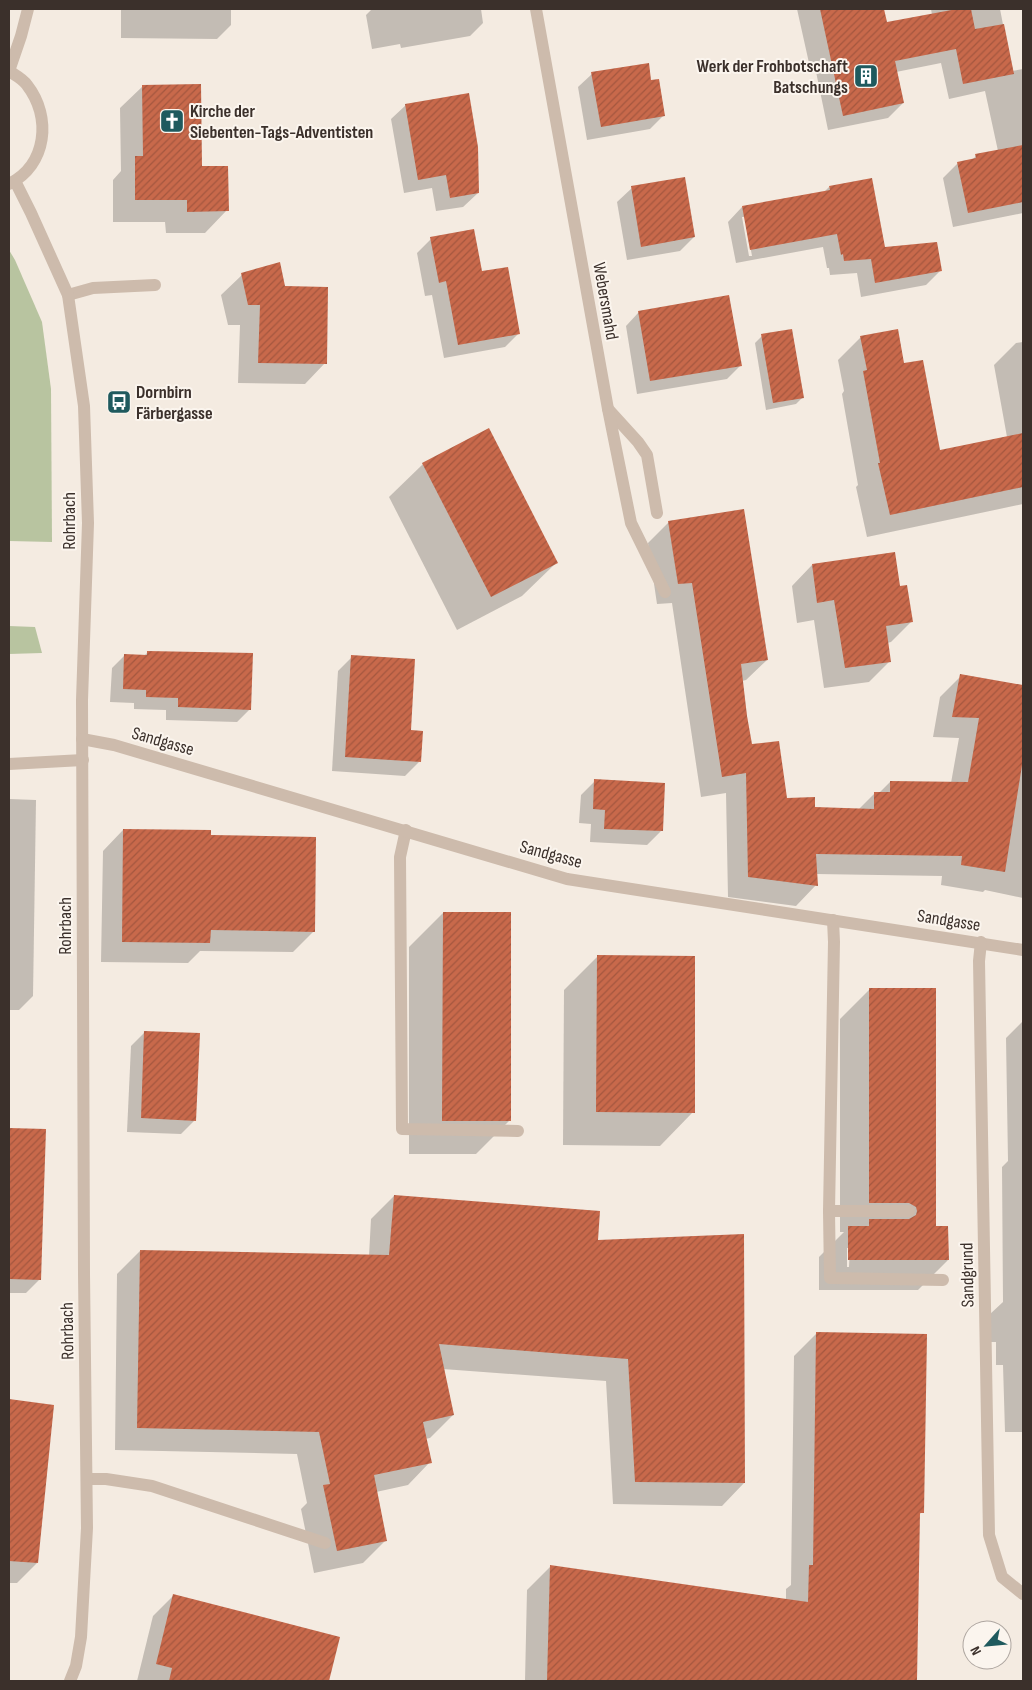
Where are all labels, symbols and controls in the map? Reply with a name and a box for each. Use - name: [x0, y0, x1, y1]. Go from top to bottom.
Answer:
- place label: Werk der Frohbotschaft Batschungs: [697, 56, 848, 98]
- building icon: Werk der Frohbotschaft Batschungs: [853, 63, 879, 89]
- place label: Kirche der Siebenten-Tags-Adventisten: [190, 101, 373, 143]
- church icon: Kirche der Siebenten-Tags-Adventisten: [159, 108, 185, 134]
- street label: Webersmahd: [588, 261, 623, 342]
- place label: Dornbirn Färbergasse: [136, 382, 213, 424]
- bus stop icon: Dornbirn Färbergasse: [106, 389, 132, 415]
- street label: Rohrbach: [59, 492, 80, 550]
- street label: Sandgasse: [129, 723, 196, 760]
- street label: Sandgasse: [517, 836, 584, 873]
- street label: Rohrbach: [55, 897, 76, 955]
- street label: Sandgasse: [916, 905, 982, 936]
- street label: Sandgrund: [956, 1242, 979, 1308]
- street label: Rohrbach: [56, 1302, 79, 1360]
- north arrow: [962, 1620, 1012, 1670]
- text: N: [967, 1643, 985, 1658]

